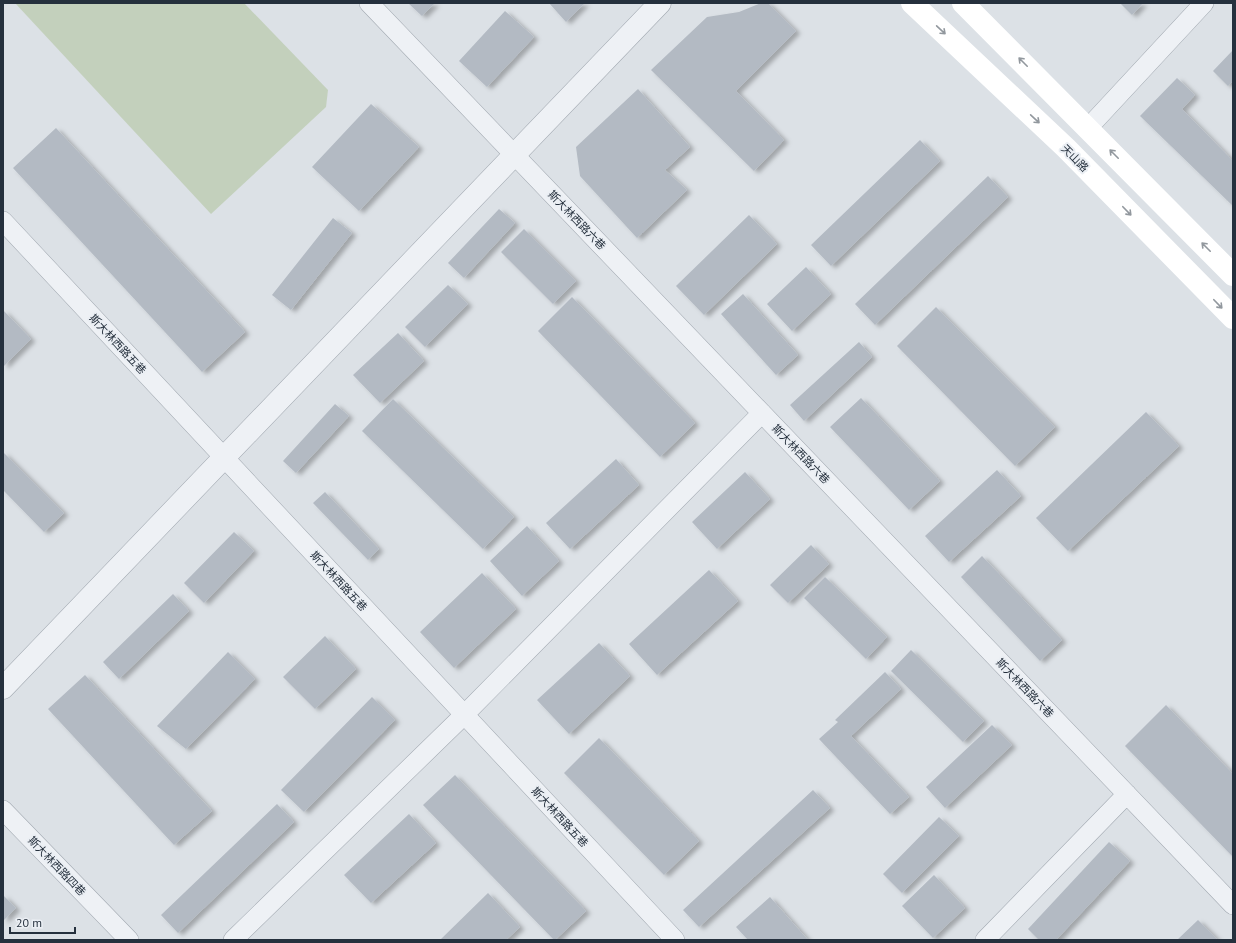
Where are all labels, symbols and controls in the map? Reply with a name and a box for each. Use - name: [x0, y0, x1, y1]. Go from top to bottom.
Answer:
- one-way arrow: [936, 25, 946, 35]
- one-way arrow: [1018, 57, 1028, 67]
- one-way arrow: [1030, 114, 1040, 124]
- street label: 天山路: [1058, 141, 1092, 175]
- one-way arrow: [1109, 149, 1119, 159]
- street label: 斯大林西路六巷: [545, 187, 609, 253]
- one-way arrow: [1123, 206, 1132, 216]
- one-way arrow: [1201, 242, 1211, 252]
- one-way arrow: [1214, 299, 1223, 309]
- street label: 斯大林西路五巷: [87, 311, 149, 377]
- street label: 斯大林西路六巷: [769, 421, 833, 487]
- street label: 斯大林西路五巷: [308, 548, 370, 614]
- street label: 斯大林西路六巷: [993, 655, 1057, 721]
- street label: 斯大林西路五巷: [529, 784, 591, 850]
- street label: 斯大林西路四巷: [25, 833, 89, 899]
- scale bar: [10, 909, 75, 935]
- text: 20 m: [16, 915, 42, 930]

